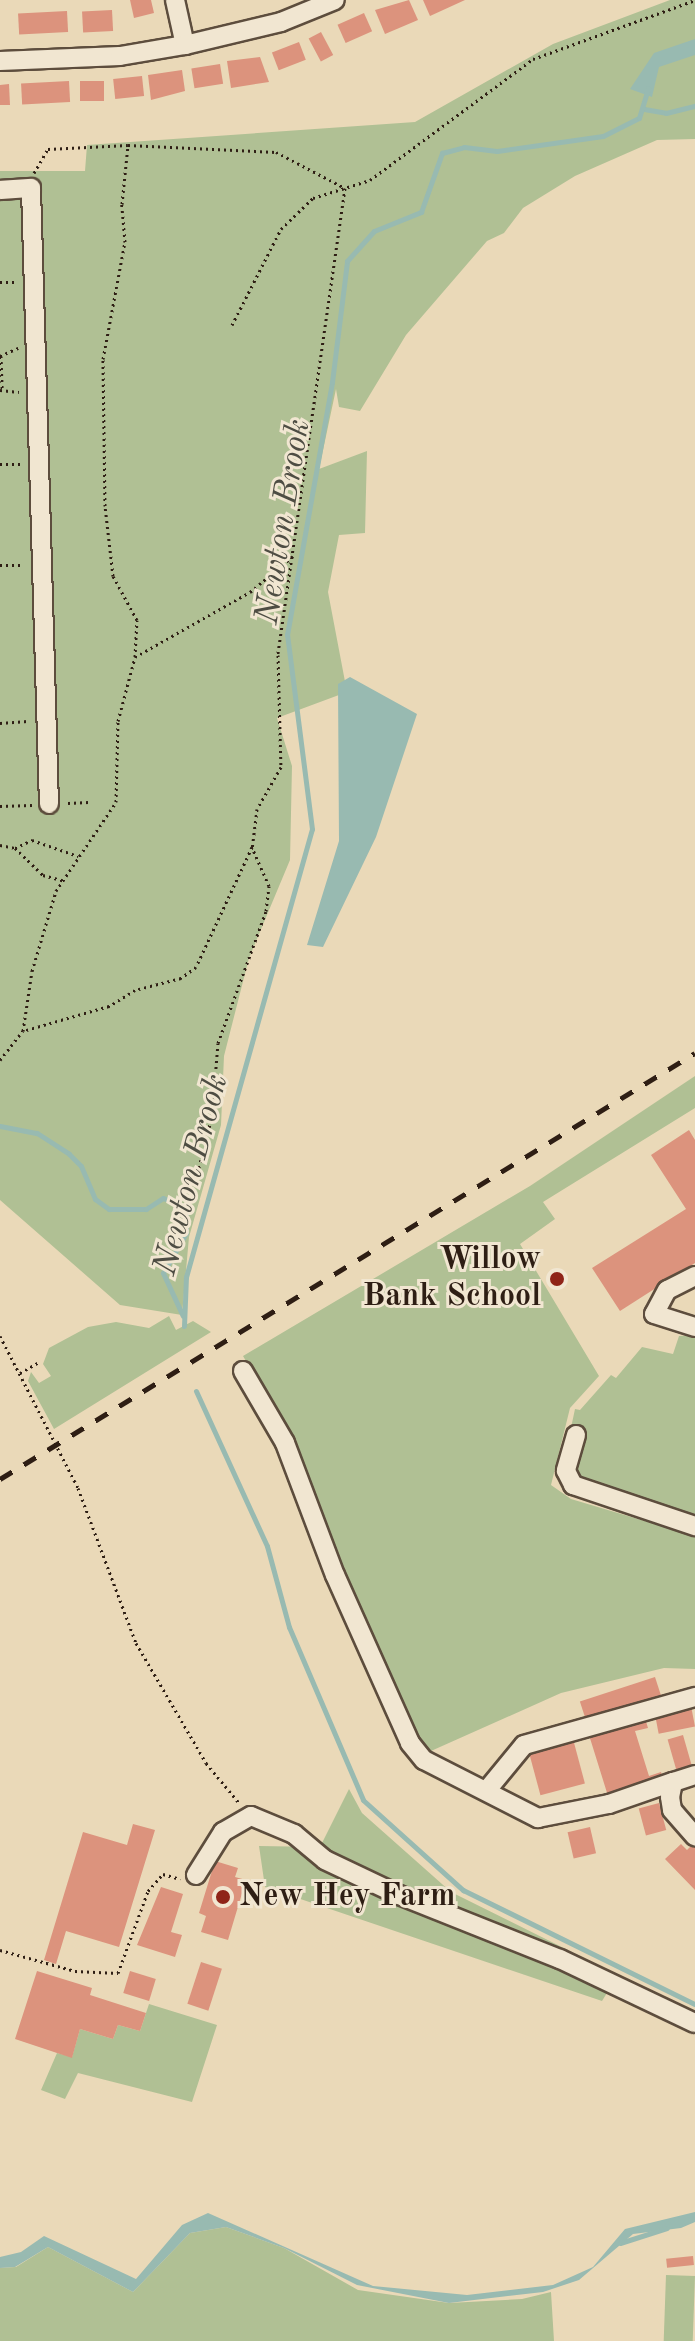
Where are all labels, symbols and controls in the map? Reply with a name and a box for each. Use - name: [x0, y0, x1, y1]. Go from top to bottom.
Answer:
- water label: Newton Brook: [248, 417, 320, 627]
- water label: Newton Brook: [146, 1070, 238, 1280]
- place label: Willow Bank School: [363, 1242, 541, 1317]
- marker: Willow Bank School: [548, 1270, 566, 1288]
- place label: New Hey Farm: [239, 1878, 456, 1916]
- marker: New Hey Farm: [214, 1888, 232, 1906]

